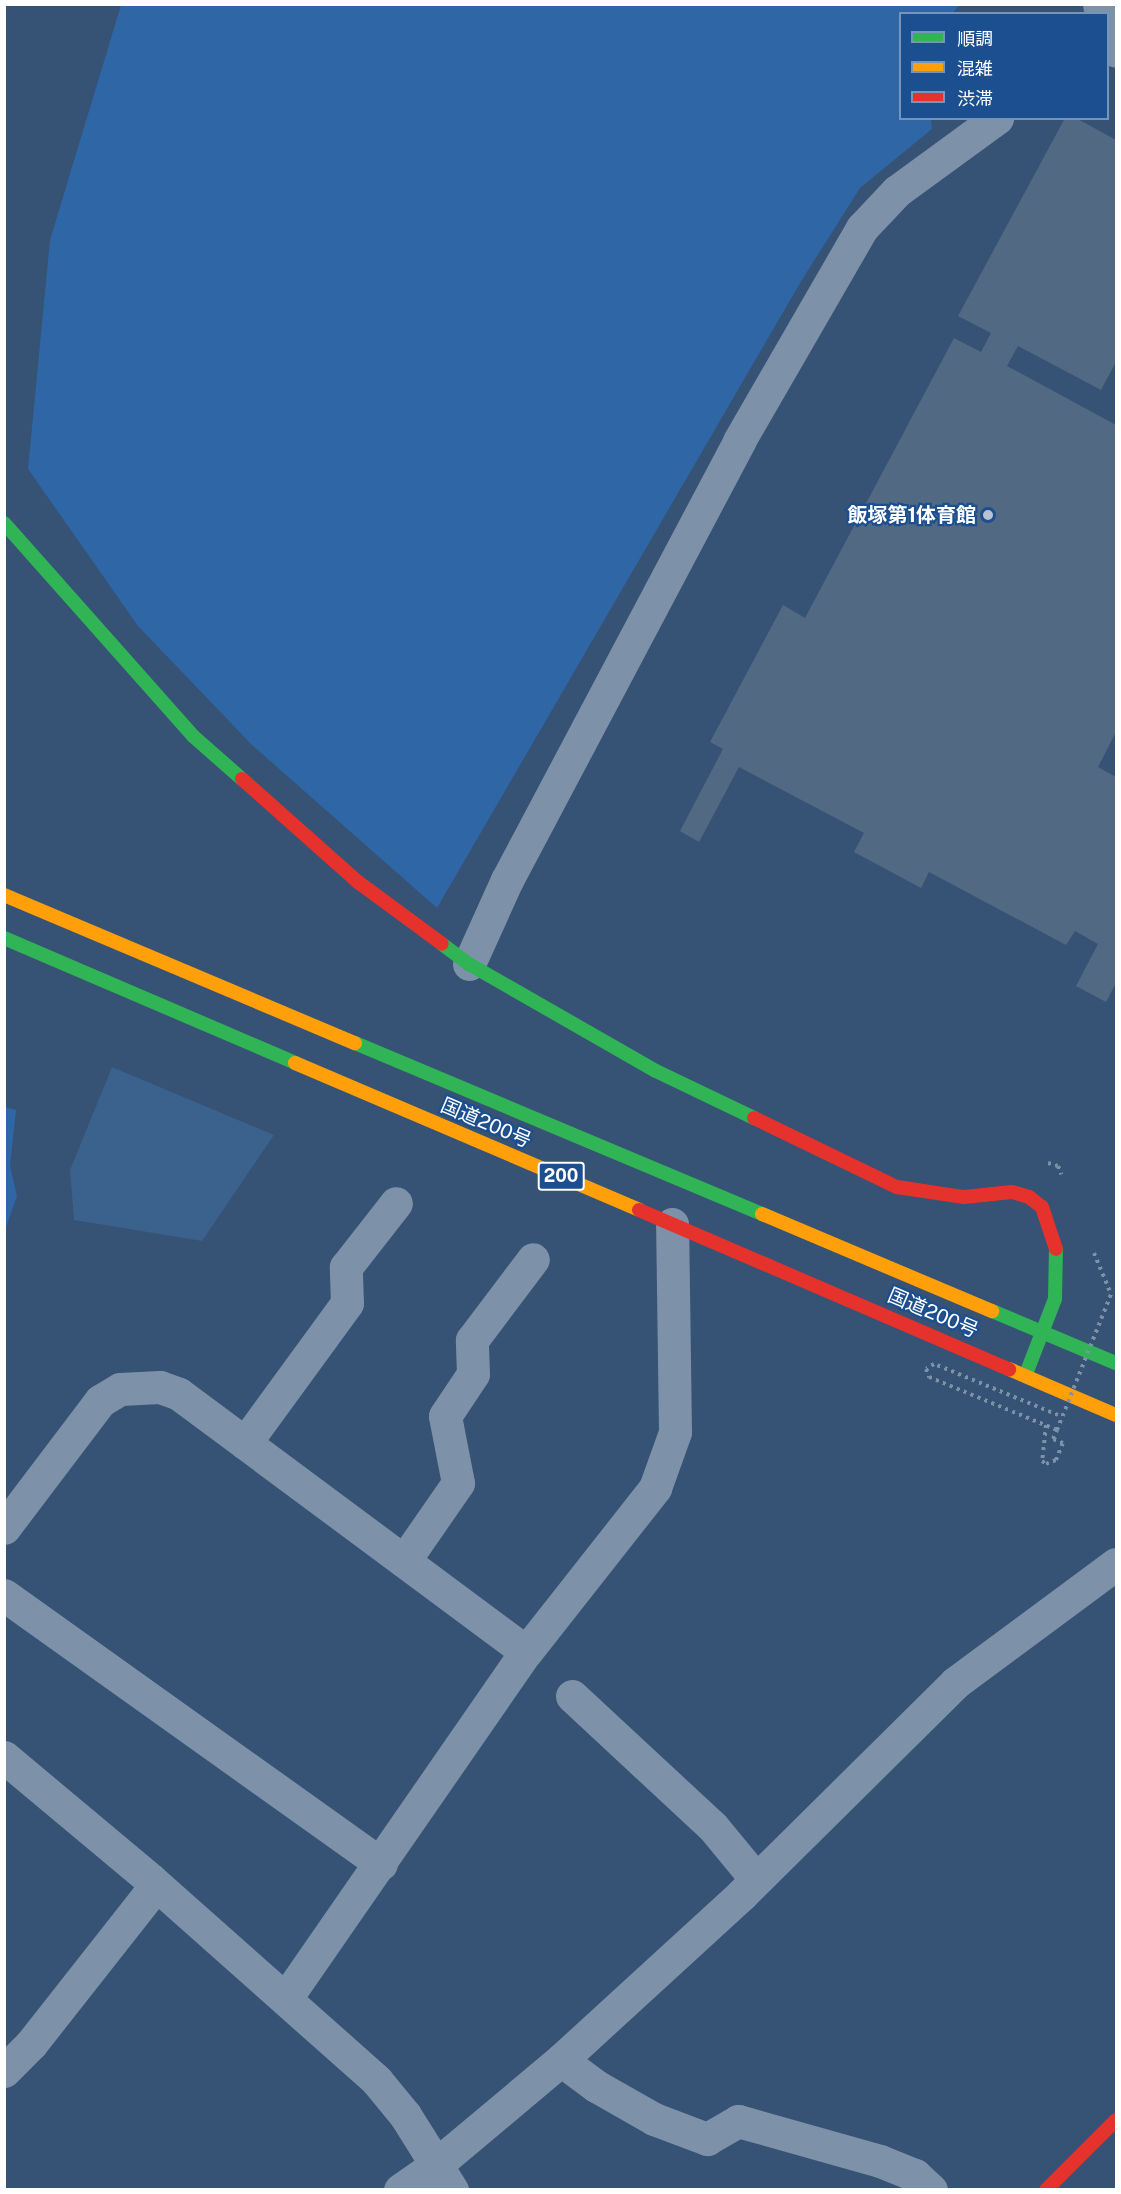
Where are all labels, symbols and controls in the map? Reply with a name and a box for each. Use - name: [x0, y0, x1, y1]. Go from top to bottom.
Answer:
- legend: [899, 12, 1109, 120]
- text: 順調: [957, 28, 993, 49]
- text: 混雑: [957, 58, 993, 79]
- text: 渋滞: [957, 88, 993, 109]
- place label: 飯塚第1体育館: [847, 503, 976, 527]
- marker: 飯塚第1体育館: [981, 508, 995, 522]
- street label: 国道200号: [437, 1093, 535, 1153]
- road number: 200: [537, 1161, 585, 1191]
- street label: 国道200号: [884, 1283, 982, 1343]

